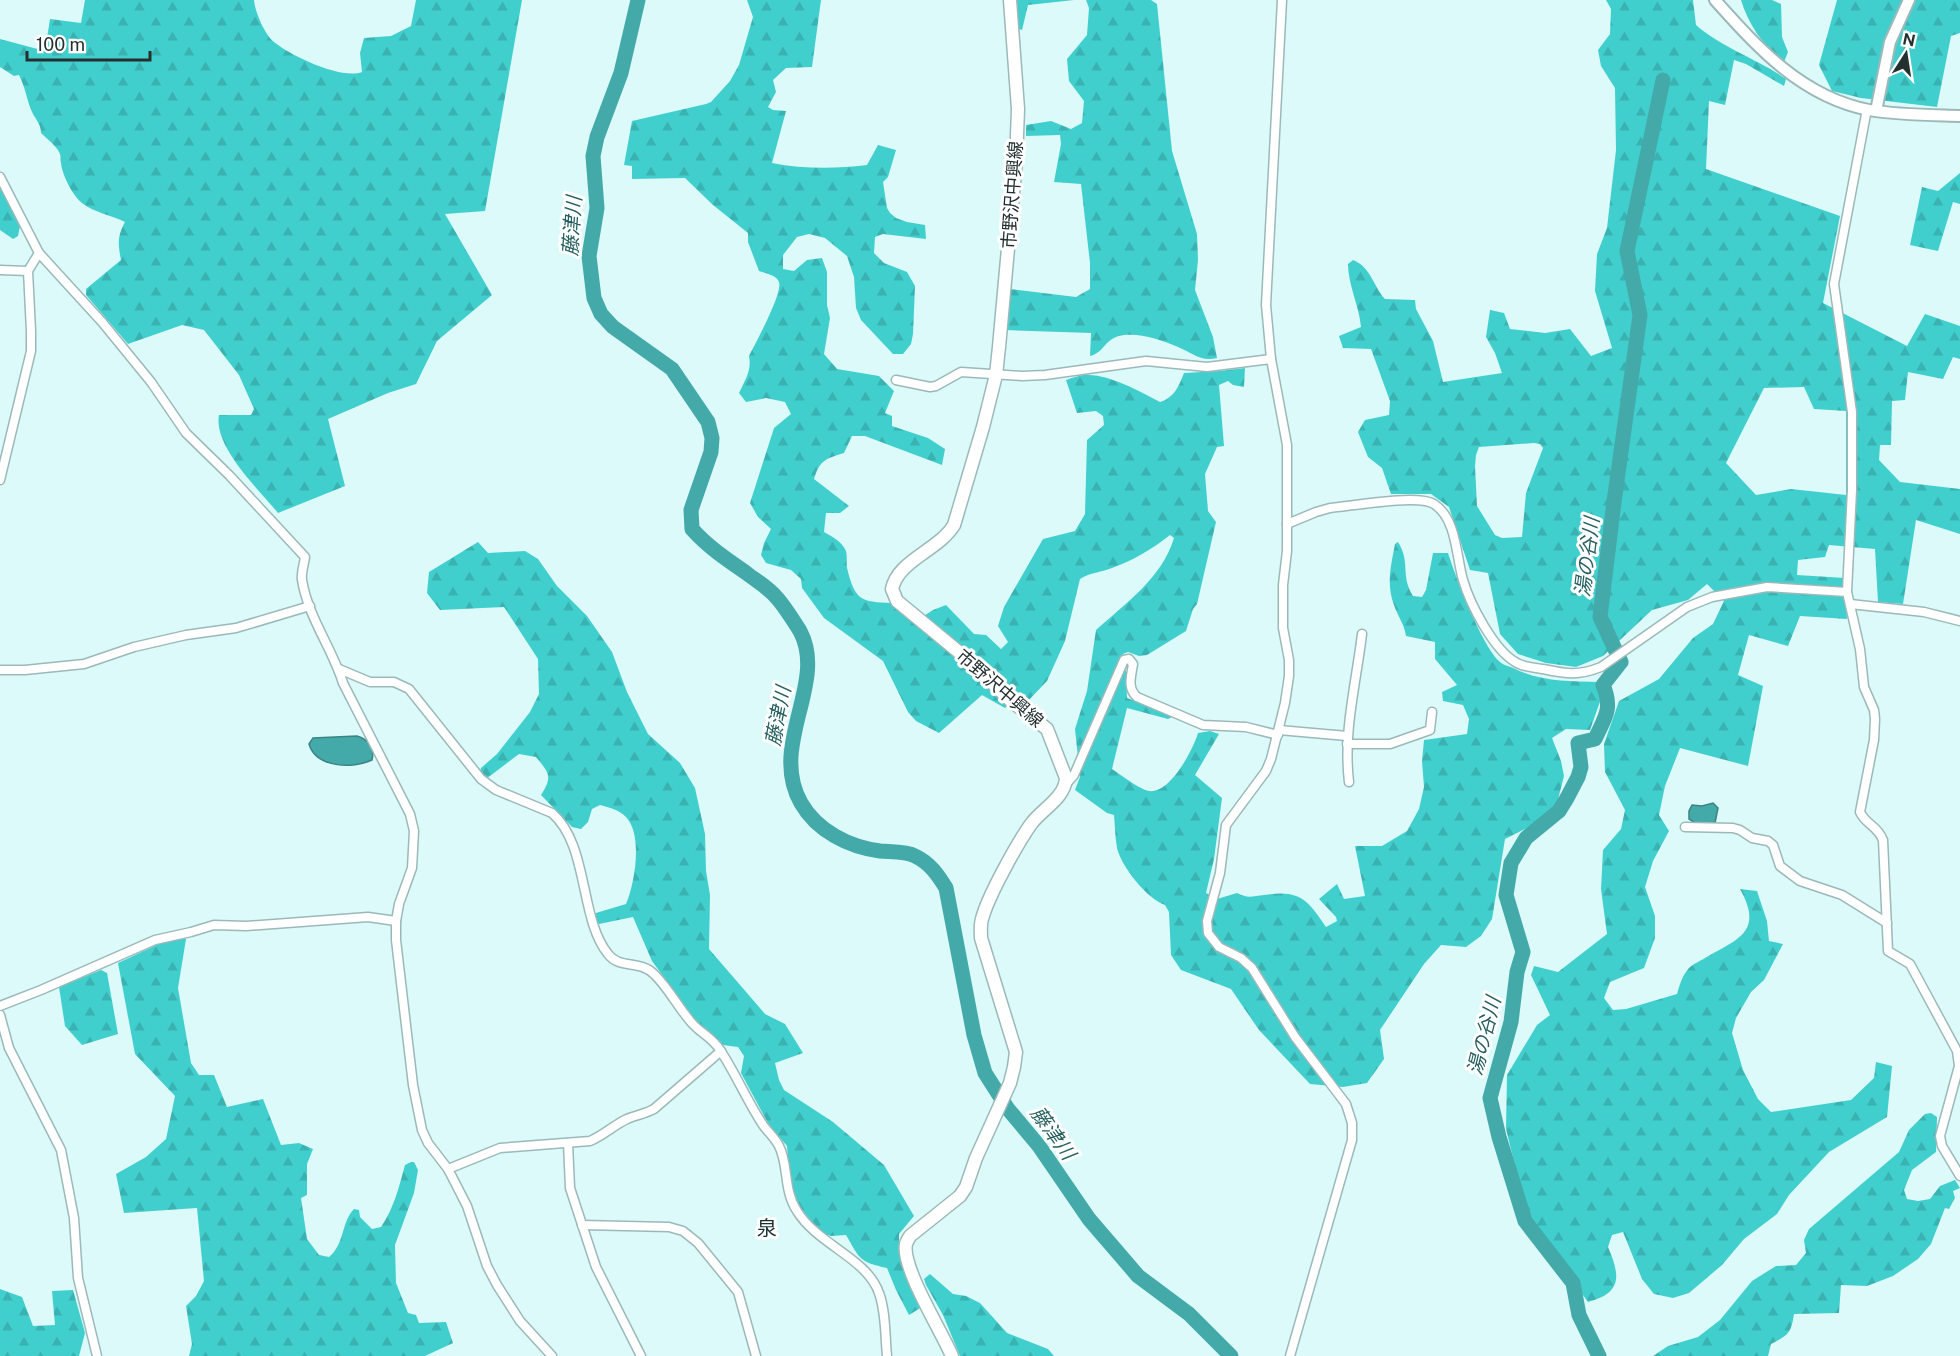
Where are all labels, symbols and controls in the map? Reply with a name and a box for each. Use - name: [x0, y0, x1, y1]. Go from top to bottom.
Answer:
- scale bar: [27, 24, 150, 62]
- north arrow: [1876, 24, 1936, 84]
- text: N: [1901, 29, 1917, 50]
- text: 100 m: [36, 34, 85, 55]
- street label: 市野沢中興線: [998, 140, 1026, 250]
- water label: 藤津川: [558, 193, 586, 257]
- water label: 湯の谷川: [1570, 514, 1604, 598]
- street label: 市野沢中興線: [952, 645, 1048, 731]
- water label: 藤津川: [760, 682, 796, 748]
- water label: 湯の谷川: [1463, 992, 1506, 1078]
- water label: 藤津川: [1026, 1102, 1082, 1166]
- district label: 泉: [757, 1216, 777, 1240]

